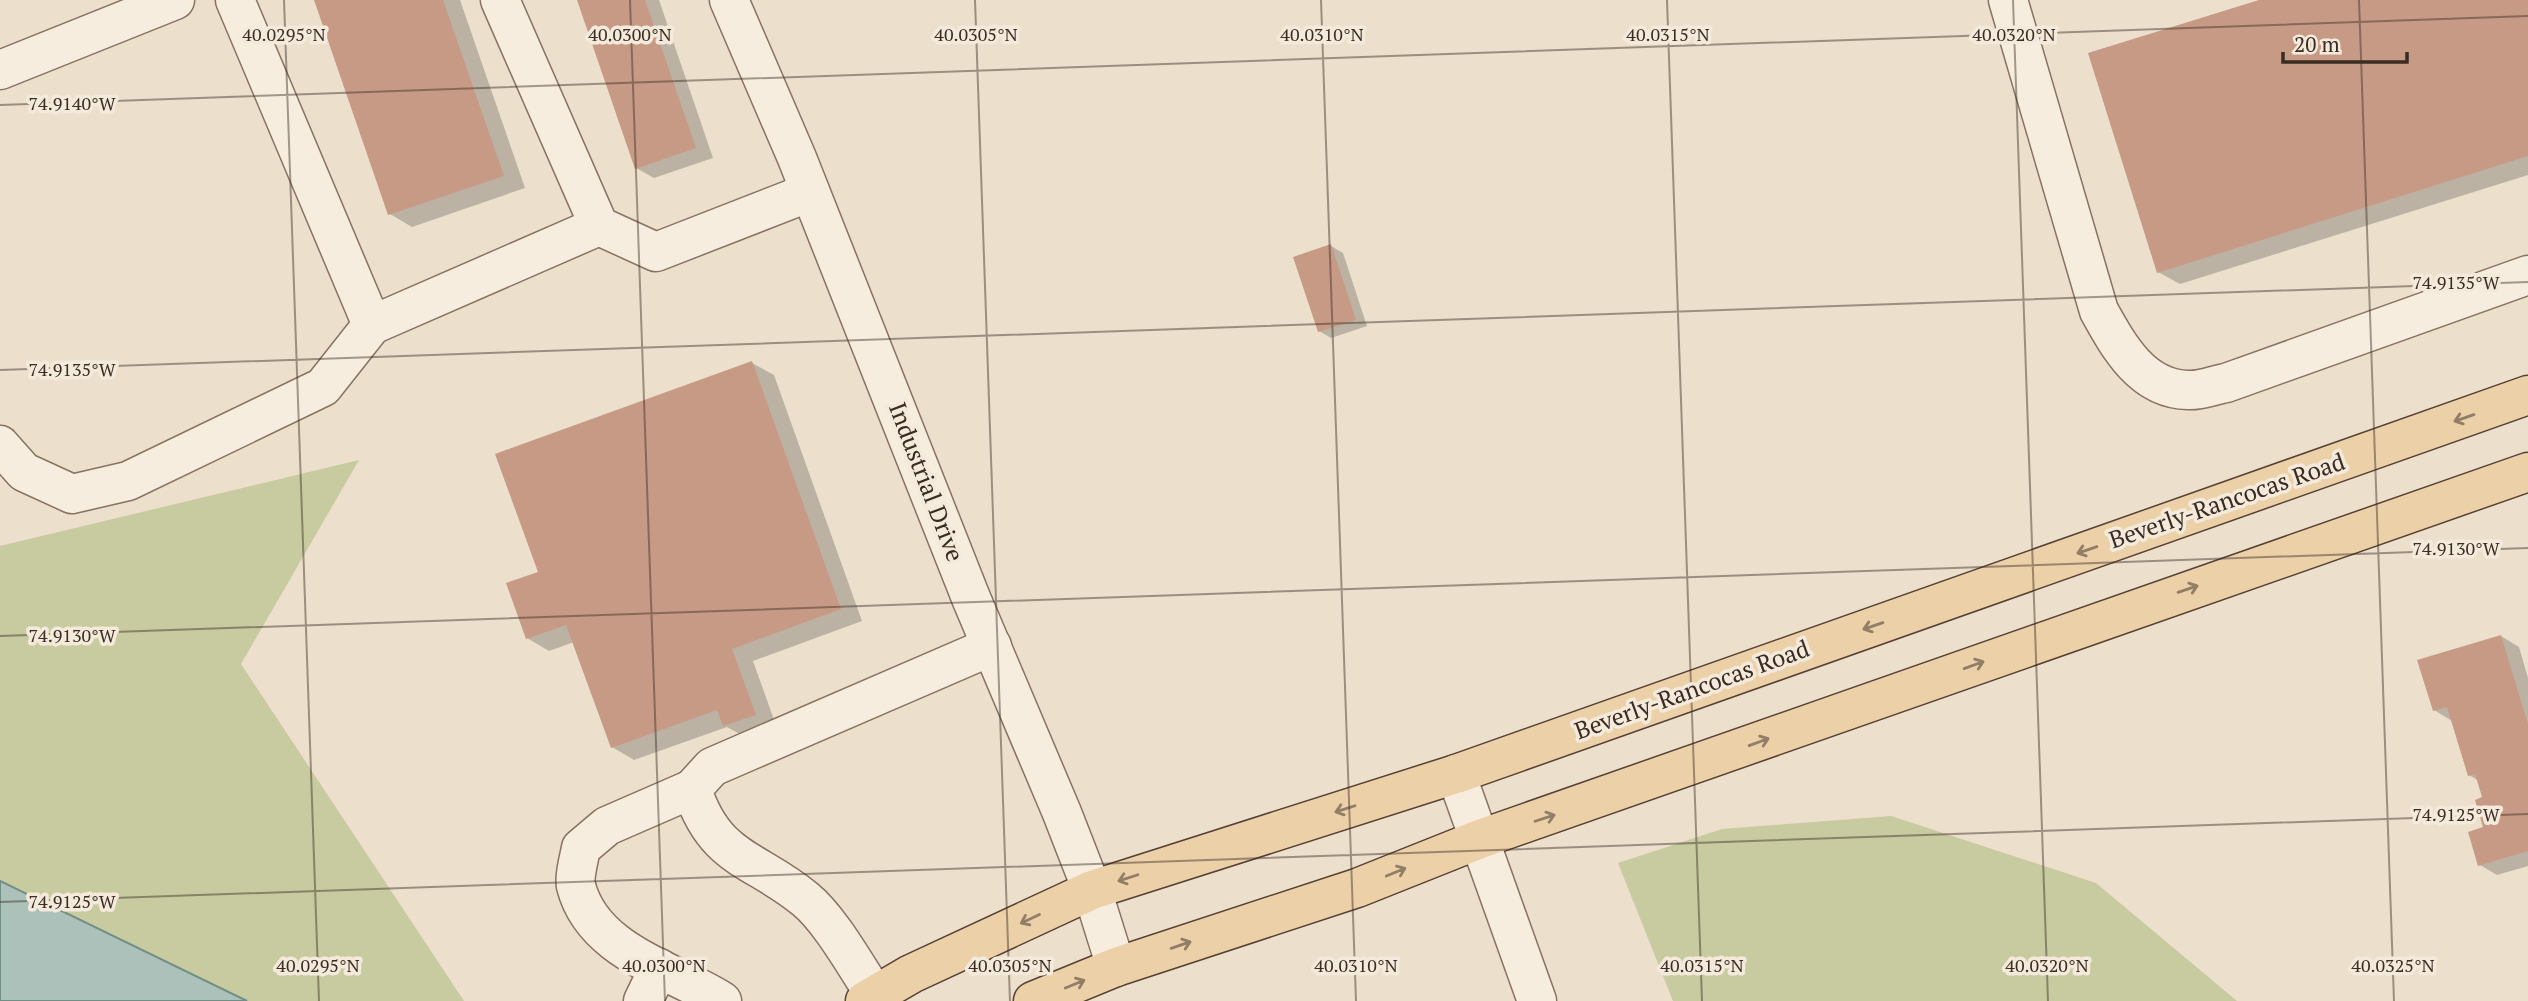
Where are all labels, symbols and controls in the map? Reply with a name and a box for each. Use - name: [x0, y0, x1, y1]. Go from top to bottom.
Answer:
- scale bar: [2283, 21, 2407, 65]
- text: 40.0295°N: [242, 22, 326, 46]
- text: 40.0300°N: [588, 22, 672, 46]
- text: 40.0305°N: [934, 22, 1018, 46]
- text: 40.0310°N: [1280, 22, 1364, 46]
- text: 40.0315°N: [1626, 22, 1710, 46]
- text: 40.0320°N: [1972, 22, 2056, 46]
- text: 20 m: [2294, 30, 2340, 58]
- text: 74.9140°W: [28, 91, 116, 115]
- text: 74.9135°W: [2412, 270, 2500, 294]
- text: 74.9135°W: [28, 357, 116, 381]
- street label: Industrial Drive: [882, 398, 972, 566]
- one-way arrow: [2453, 413, 2475, 425]
- street label: Beverly-Rancocas Road: [2105, 445, 2349, 555]
- text: 74.9130°W: [2412, 536, 2500, 560]
- one-way arrow: [2077, 545, 2099, 557]
- one-way arrow: [2177, 582, 2199, 595]
- one-way arrow: [1862, 621, 1884, 633]
- text: 74.9130°W: [28, 623, 116, 647]
- street label: Beverly-Rancocas Road: [1570, 632, 1813, 746]
- one-way arrow: [1962, 658, 1984, 671]
- one-way arrow: [1748, 735, 1770, 747]
- text: 74.9125°W: [2412, 802, 2500, 826]
- one-way arrow: [1334, 804, 1356, 817]
- one-way arrow: [1533, 810, 1555, 823]
- one-way arrow: [1385, 865, 1407, 878]
- one-way arrow: [1117, 873, 1139, 885]
- text: 74.9125°W: [28, 889, 116, 913]
- one-way arrow: [1020, 912, 1041, 926]
- one-way arrow: [1170, 938, 1192, 951]
- text: 40.0295°N: [276, 953, 360, 977]
- text: 40.0300°N: [622, 953, 706, 977]
- text: 40.0305°N: [968, 953, 1052, 977]
- text: 40.0310°N: [1314, 953, 1398, 977]
- text: 40.0315°N: [1660, 953, 1744, 977]
- text: 40.0320°N: [2005, 953, 2089, 977]
- text: 40.0325°N: [2351, 953, 2435, 977]
- one-way arrow: [1064, 977, 1085, 990]

